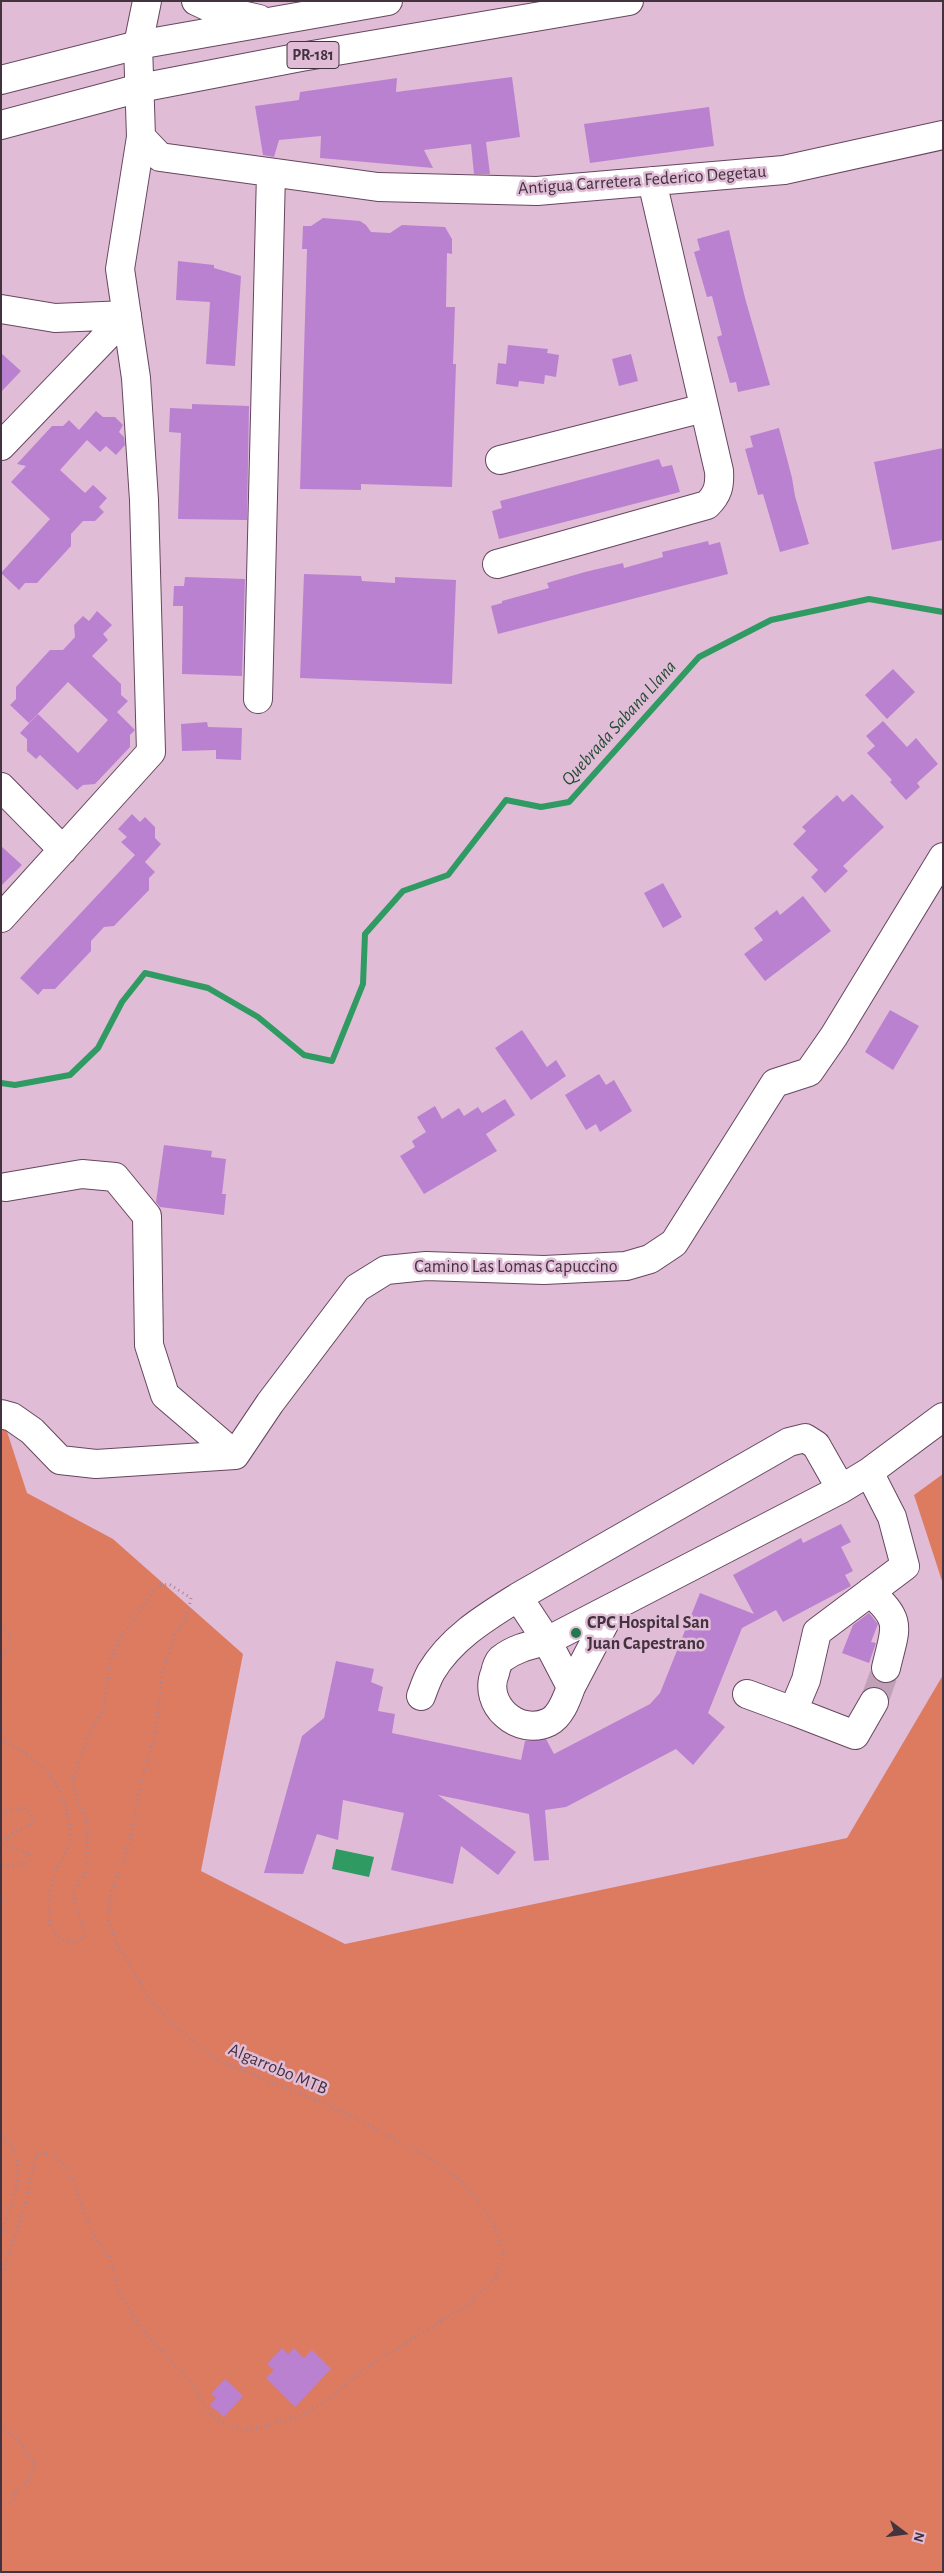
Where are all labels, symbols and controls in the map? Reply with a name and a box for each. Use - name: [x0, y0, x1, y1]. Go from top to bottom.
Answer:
- road number: PR-181: [287, 42, 339, 68]
- street label: Antigua Carretera Federico Degetau: [517, 161, 767, 199]
- water label: Quebrada Sabana Llana: [557, 655, 681, 791]
- street label: Camino Las Lomas Capuccino: [414, 1256, 618, 1278]
- place label: CPC Hospital San Juan Capestrano: [587, 1612, 709, 1655]
- marker: CPC Hospital San Juan Capestrano: [569, 1626, 583, 1640]
- street label: Algarrobo MTB: [225, 2038, 331, 2100]
- north arrow: [879, 2508, 929, 2558]
- text: N: [910, 2530, 927, 2543]

